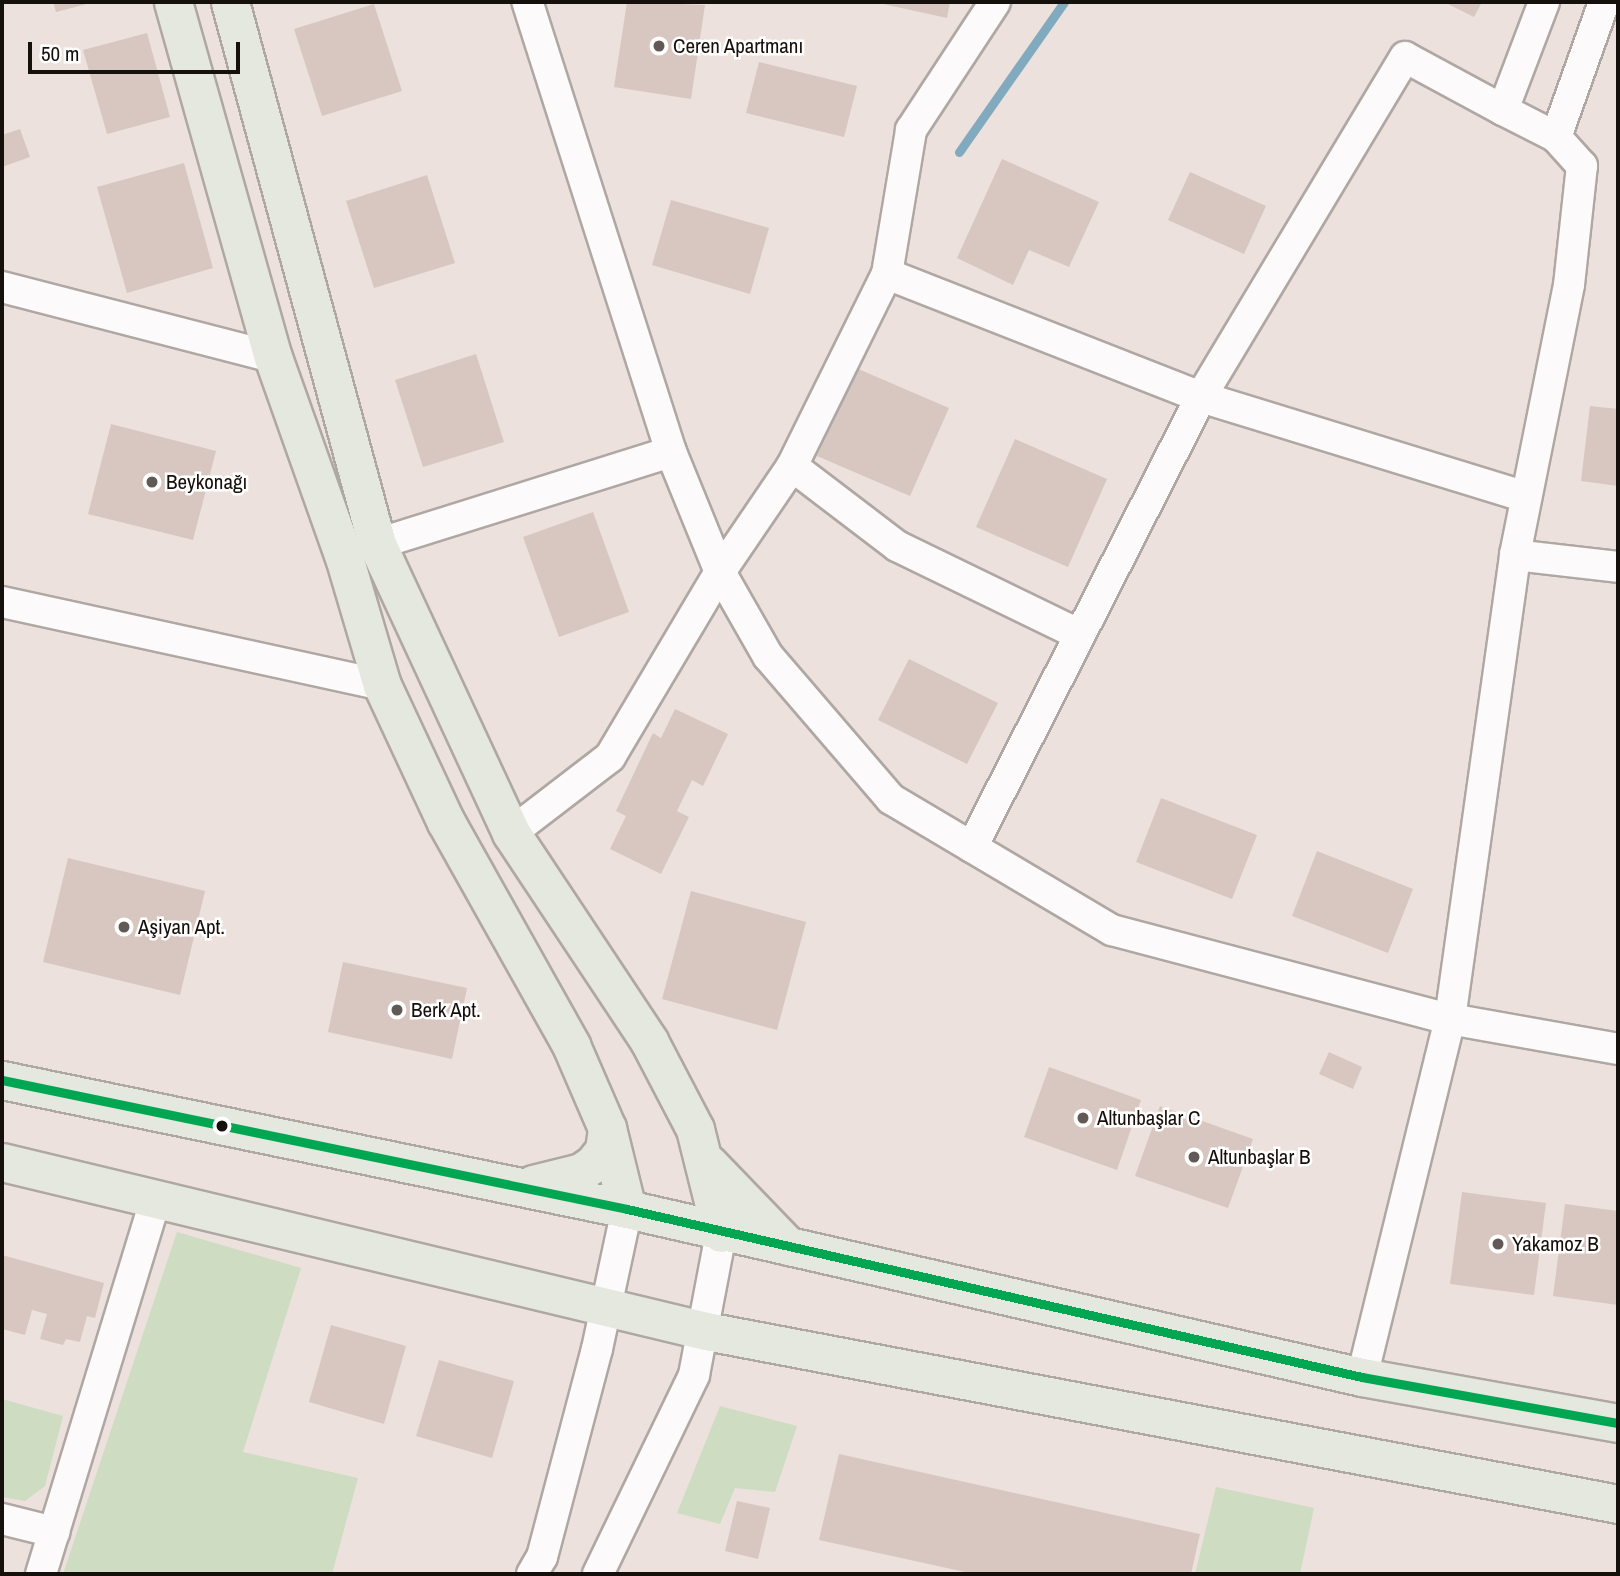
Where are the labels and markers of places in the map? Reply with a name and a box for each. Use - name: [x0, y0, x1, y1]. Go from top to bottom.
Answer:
- place label: Ceren Apartmanı: [673, 33, 804, 59]
- marker: Ceren Apartmanı: [651, 38, 667, 54]
- place label: Beykonağı: [166, 469, 247, 495]
- marker: Beykonağı: [144, 474, 160, 490]
- place label: Aşiyan Apt.: [138, 914, 226, 940]
- marker: Aşiyan Apt.: [116, 919, 132, 935]
- place label: Berk Apt.: [411, 997, 482, 1023]
- marker: Berk Apt.: [389, 1002, 405, 1018]
- place label: Altunbaşlar C: [1097, 1105, 1200, 1131]
- marker: Altunbaşlar C: [1075, 1110, 1091, 1126]
- unlabelled marker: [215, 1119, 229, 1133]
- place label: Altunbaşlar B: [1208, 1144, 1310, 1170]
- marker: Altunbaşlar B: [1186, 1149, 1202, 1165]
- place label: Yakamoz B: [1512, 1231, 1599, 1257]
- marker: Yakamoz B: [1490, 1236, 1506, 1252]

